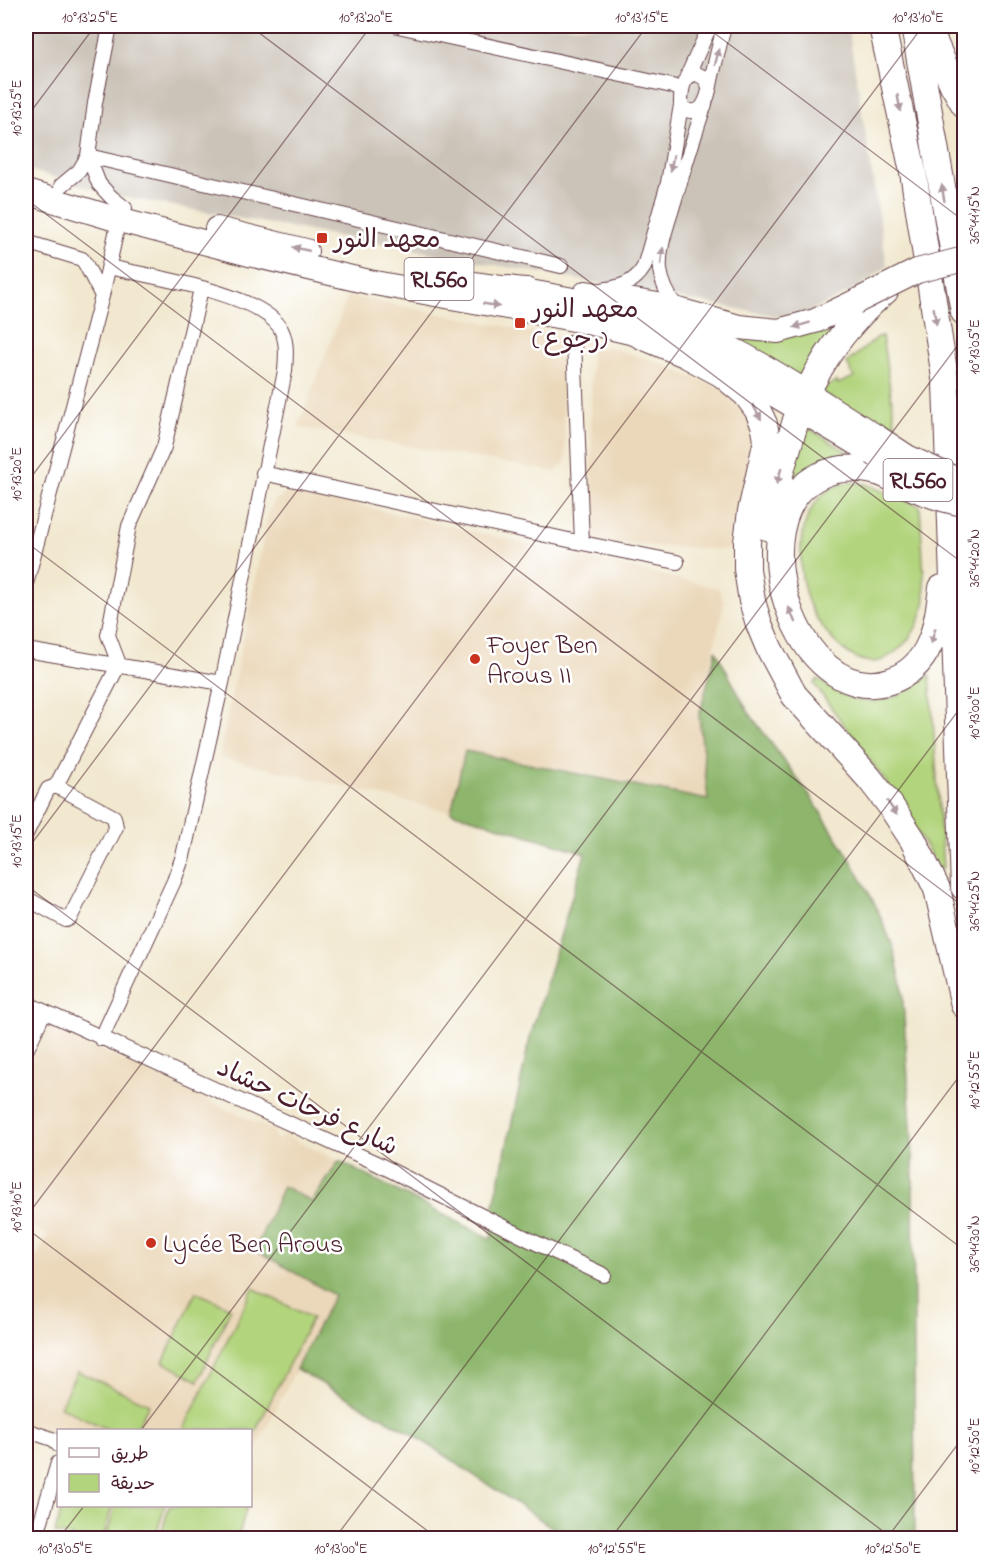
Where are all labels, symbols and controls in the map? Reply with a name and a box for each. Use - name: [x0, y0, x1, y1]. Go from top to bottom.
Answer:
- text: 10°13'25"E: [62, 7, 118, 29]
- text: 10°13'20"E: [339, 7, 393, 29]
- text: 10°13'15"E: [615, 7, 669, 29]
- text: 10°13'10"E: [892, 7, 944, 29]
- one-way arrow: [712, 48, 722, 66]
- text: 10°13'25"E: [6, 80, 28, 136]
- one-way arrow: [895, 94, 904, 113]
- one-way arrow: [667, 154, 676, 173]
- one-way arrow: [938, 183, 947, 202]
- text: 36°44'15"N: [964, 186, 986, 244]
- place label: معهد النور: [332, 222, 441, 260]
- marker: معهد النور: [315, 231, 329, 245]
- one-way arrow: [292, 244, 310, 254]
- one-way arrow: [657, 246, 666, 265]
- road number: RL560: [404, 258, 474, 300]
- place label: معهد النور (رجوع): [530, 292, 639, 360]
- one-way arrow: [481, 301, 500, 310]
- one-way arrow: [931, 307, 940, 326]
- marker: معهد النور (رجوع): [513, 316, 527, 330]
- text: 10°13'05"E: [964, 319, 986, 375]
- one-way arrow: [793, 321, 811, 330]
- one-way arrow: [752, 403, 762, 420]
- text: 10°13'20"E: [6, 447, 28, 501]
- road number: RL560: [884, 459, 952, 501]
- one-way arrow: [774, 467, 783, 485]
- text: 36°44'20"N: [964, 529, 986, 587]
- one-way arrow: [787, 605, 797, 623]
- one-way arrow: [928, 627, 937, 645]
- place label: Foyer Ben Arous II: [486, 628, 598, 696]
- marker: Foyer Ben Arous II: [468, 652, 482, 666]
- text: 10°13'00"E: [964, 686, 986, 740]
- one-way arrow: [886, 800, 897, 816]
- text: 10°13'15"E: [6, 814, 28, 868]
- text: 36°44'25"N: [964, 871, 986, 931]
- street label: شارع فرحات حشاد: [210, 1050, 404, 1167]
- text: 10°12'55"E: [964, 1051, 986, 1109]
- text: 10°13'10"E: [6, 1181, 28, 1233]
- text: 36°44'30"N: [964, 1215, 986, 1273]
- place label: Lycée Ben Arous: [163, 1227, 343, 1265]
- marker: Lycée Ben Arous: [144, 1236, 158, 1250]
- text: 10°12'50"E: [964, 1418, 986, 1474]
- legend: [57, 1429, 252, 1507]
- text: طريق: [111, 1442, 149, 1468]
- text: حديقة: [111, 1472, 155, 1498]
- text: 10°13'05"E: [37, 1538, 93, 1560]
- text: 10°13'00"E: [314, 1538, 368, 1560]
- text: 10°12'55"E: [588, 1538, 646, 1560]
- text: 10°12'50"E: [865, 1538, 921, 1560]

